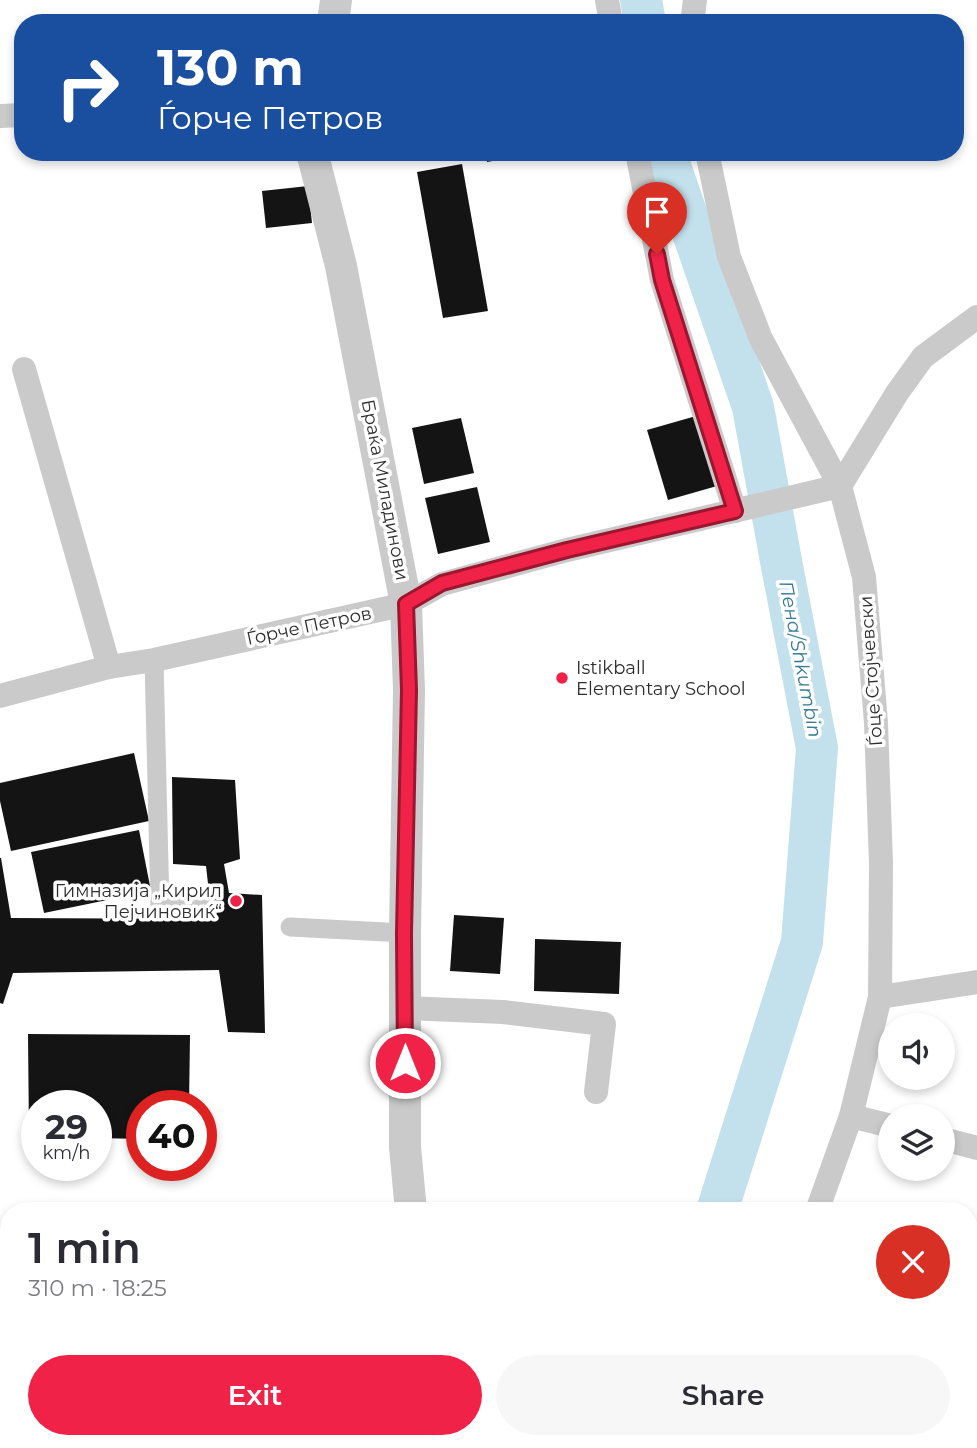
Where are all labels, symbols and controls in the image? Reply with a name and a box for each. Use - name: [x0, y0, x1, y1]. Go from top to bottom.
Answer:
- text: 130 m: [157, 38, 304, 97]
- icon: right: [42, 42, 133, 133]
- text: Ѓорче Петров: [157, 98, 383, 137]
- pin: [627, 182, 687, 254]
- icon: arrive: [638, 193, 676, 231]
- street label: Браќа Миладинови: [357, 398, 413, 582]
- water label: Пена/Shkumbin: [774, 579, 827, 739]
- street label: Ѓоце Стојчевски: [855, 595, 887, 747]
- street label: Ѓорче Петров: [244, 602, 374, 650]
- place label: Istikball Elementary School: [576, 657, 746, 700]
- marker: Istikball Elementary School: [554, 670, 570, 686]
- place label: Гимназија „Кирил Пејчиновиќ“: [55, 880, 222, 923]
- marker: Гимназија „Кирил Пејчиновиќ“: [228, 893, 244, 909]
- map controls: [878, 1013, 955, 1181]
- button: sound: [878, 1013, 955, 1090]
- position arrow: [368, 1026, 442, 1100]
- speed limit sign: 40: [126, 1090, 217, 1181]
- button: layers: [878, 1104, 955, 1181]
- text: 29: [45, 1105, 88, 1148]
- text: km/h: [42, 1142, 91, 1164]
- text: 1 min: [28, 1222, 141, 1274]
- button: close: [876, 1225, 950, 1299]
- text: 310 m · 18:25: [28, 1274, 167, 1302]
- button: Exit: [28, 1355, 482, 1435]
- button: Share: [496, 1355, 950, 1435]

